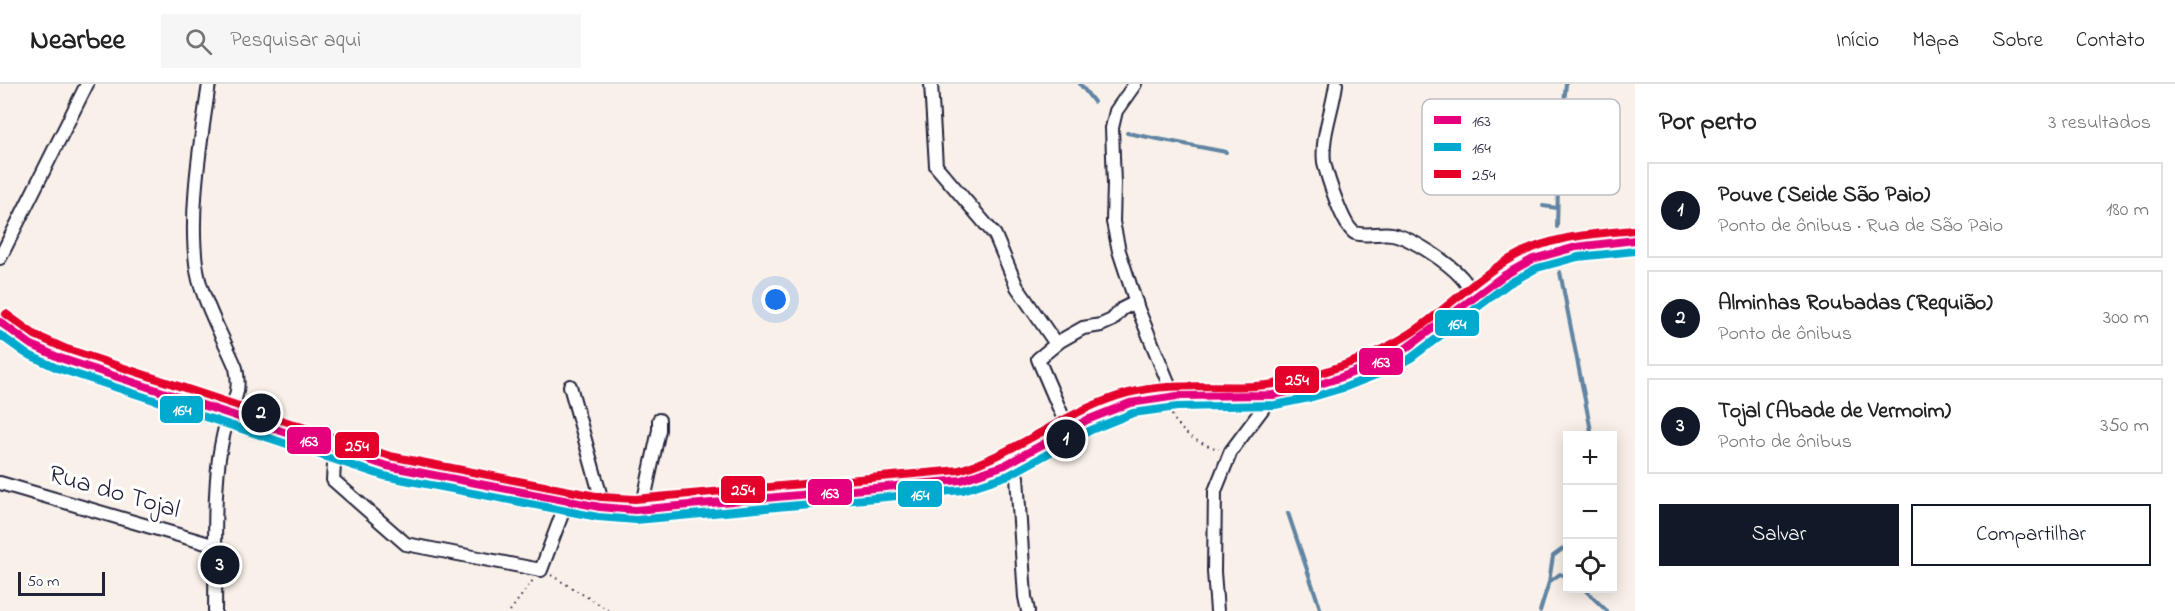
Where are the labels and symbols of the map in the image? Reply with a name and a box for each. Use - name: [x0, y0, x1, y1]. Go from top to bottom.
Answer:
- legend: [1422, 99, 1620, 195]
- text: 163: [1472, 110, 1491, 134]
- text: 164: [1472, 137, 1491, 161]
- text: 254: [1472, 164, 1496, 188]
- your location: [761, 285, 790, 314]
- line badge: 164: [1434, 309, 1480, 337]
- text: 164: [1448, 313, 1467, 337]
- line badge: 163: [1358, 347, 1404, 376]
- text: 163: [1372, 351, 1391, 375]
- line badge: 254: [1274, 365, 1320, 394]
- text: 254: [1284, 369, 1309, 393]
- pin: 2: [242, 390, 280, 436]
- line badge: 164: [159, 395, 204, 424]
- text: 164: [173, 399, 192, 423]
- pin: 1: [1046, 416, 1086, 462]
- line badge: 163: [286, 426, 332, 455]
- text: 163: [300, 430, 319, 454]
- line badge: 254: [334, 431, 380, 459]
- text: 254: [344, 435, 369, 459]
- street label: Rua do Tojal: [44, 456, 184, 530]
- line badge: 254: [720, 475, 766, 504]
- line badge: 163: [807, 478, 853, 506]
- text: 254: [730, 479, 755, 503]
- line badge: 164: [897, 480, 943, 508]
- text: 163: [821, 482, 840, 506]
- text: 164: [911, 484, 930, 508]
- pin: 3: [200, 542, 240, 588]
- scale bar: [18, 569, 105, 596]

